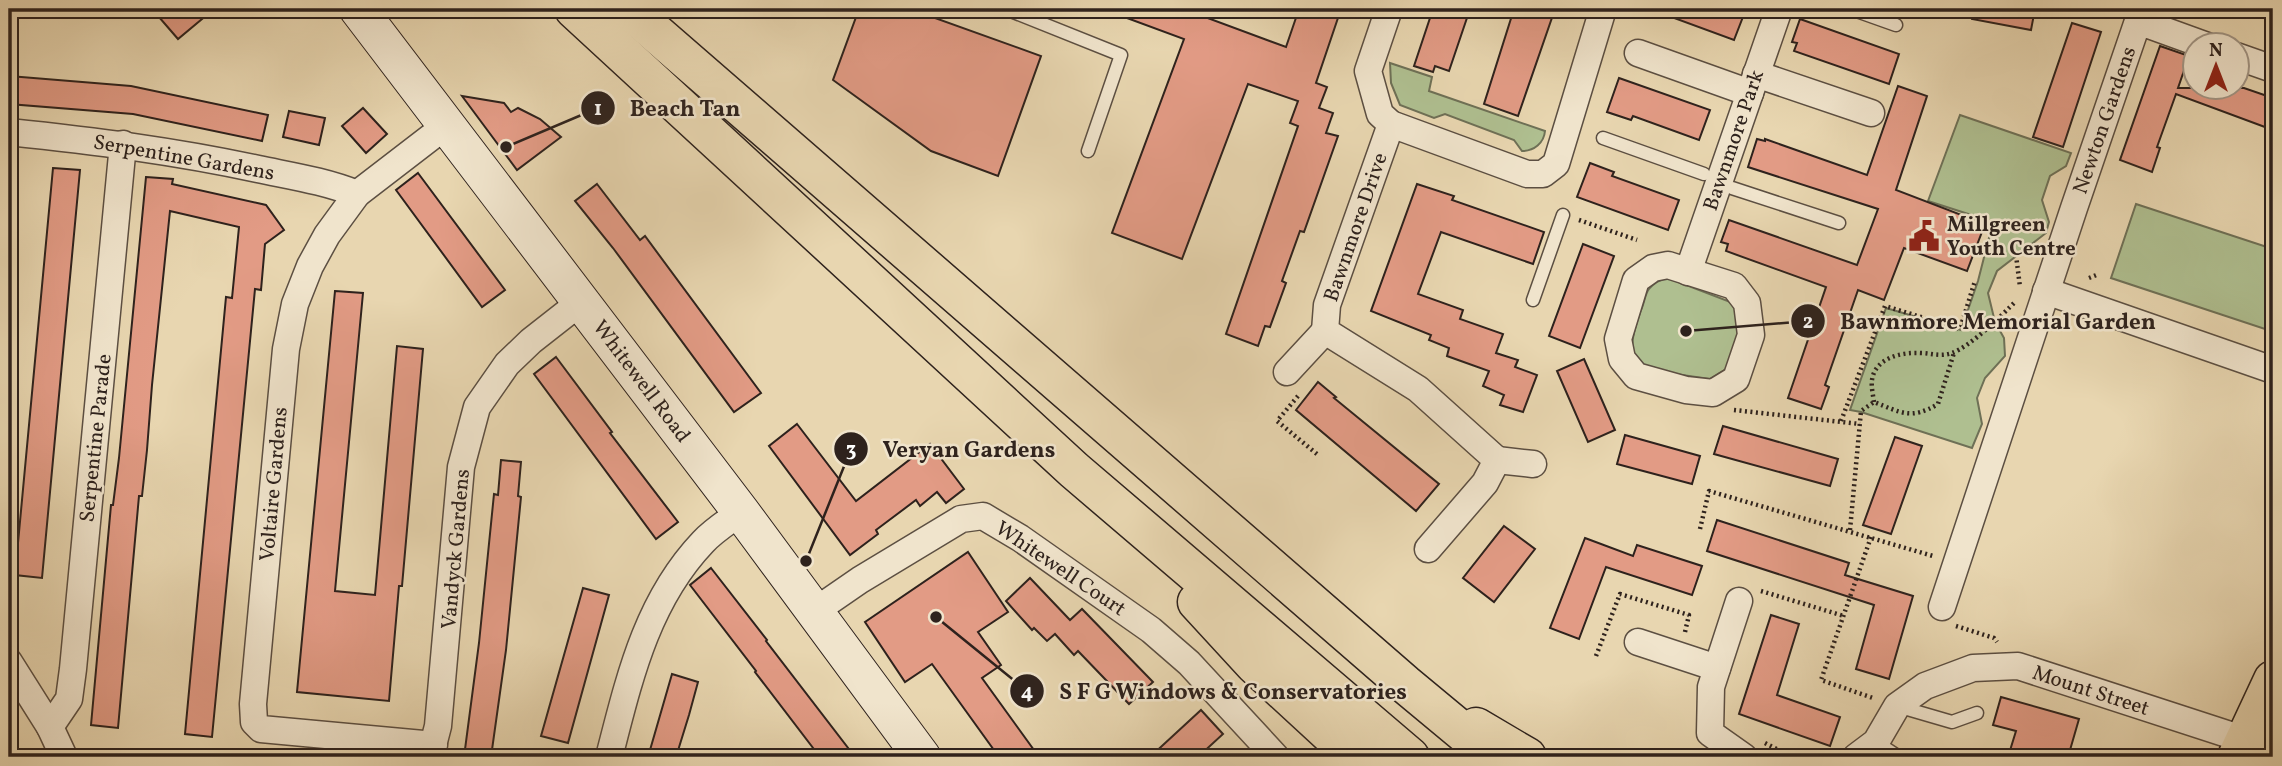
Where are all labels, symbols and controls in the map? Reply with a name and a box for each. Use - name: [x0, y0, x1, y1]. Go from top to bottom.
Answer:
- north arrow: [2180, 32, 2250, 102]
- text: N: [2209, 38, 2223, 64]
- street label: Newton Gardens: [2067, 43, 2144, 198]
- street label: Bawnmore Park: [1697, 66, 1772, 215]
- callout: Beach Tan: [581, 86, 755, 130]
- text: Beach Tan: [630, 94, 740, 126]
- text: 1: [594, 95, 602, 124]
- street label: Serpentine Gardens: [91, 128, 276, 189]
- street label: Bawnmore Drive: [1317, 149, 1395, 306]
- place label: Millgreen Youth Centre: [1947, 211, 2076, 264]
- public building icon: Millgreen Youth Centre: [1907, 219, 1941, 253]
- callout: Bawnmore Memorial Garden: [1791, 299, 2170, 343]
- text: Bawnmore Memorial Garden: [1840, 307, 2156, 339]
- text: 2: [1803, 308, 1813, 337]
- street label: Whitewell Road: [585, 315, 697, 449]
- street label: Serpentine Parade: [73, 353, 120, 524]
- street label: Voltaire Gardens: [253, 406, 296, 562]
- callout: Veryan Gardens: [833, 427, 1069, 471]
- text: Veryan Gardens: [883, 435, 1055, 467]
- text: 3: [846, 436, 856, 465]
- street label: Vandyck Gardens: [435, 468, 478, 631]
- street label: Whitewell Court: [989, 515, 1131, 624]
- street label: Mount Street: [2028, 659, 2153, 724]
- callout: S F G Windows & Conservatories: [1010, 669, 1421, 713]
- text: S F G Windows & Conservatories: [1059, 677, 1407, 709]
- text: 4: [1021, 678, 1034, 707]

